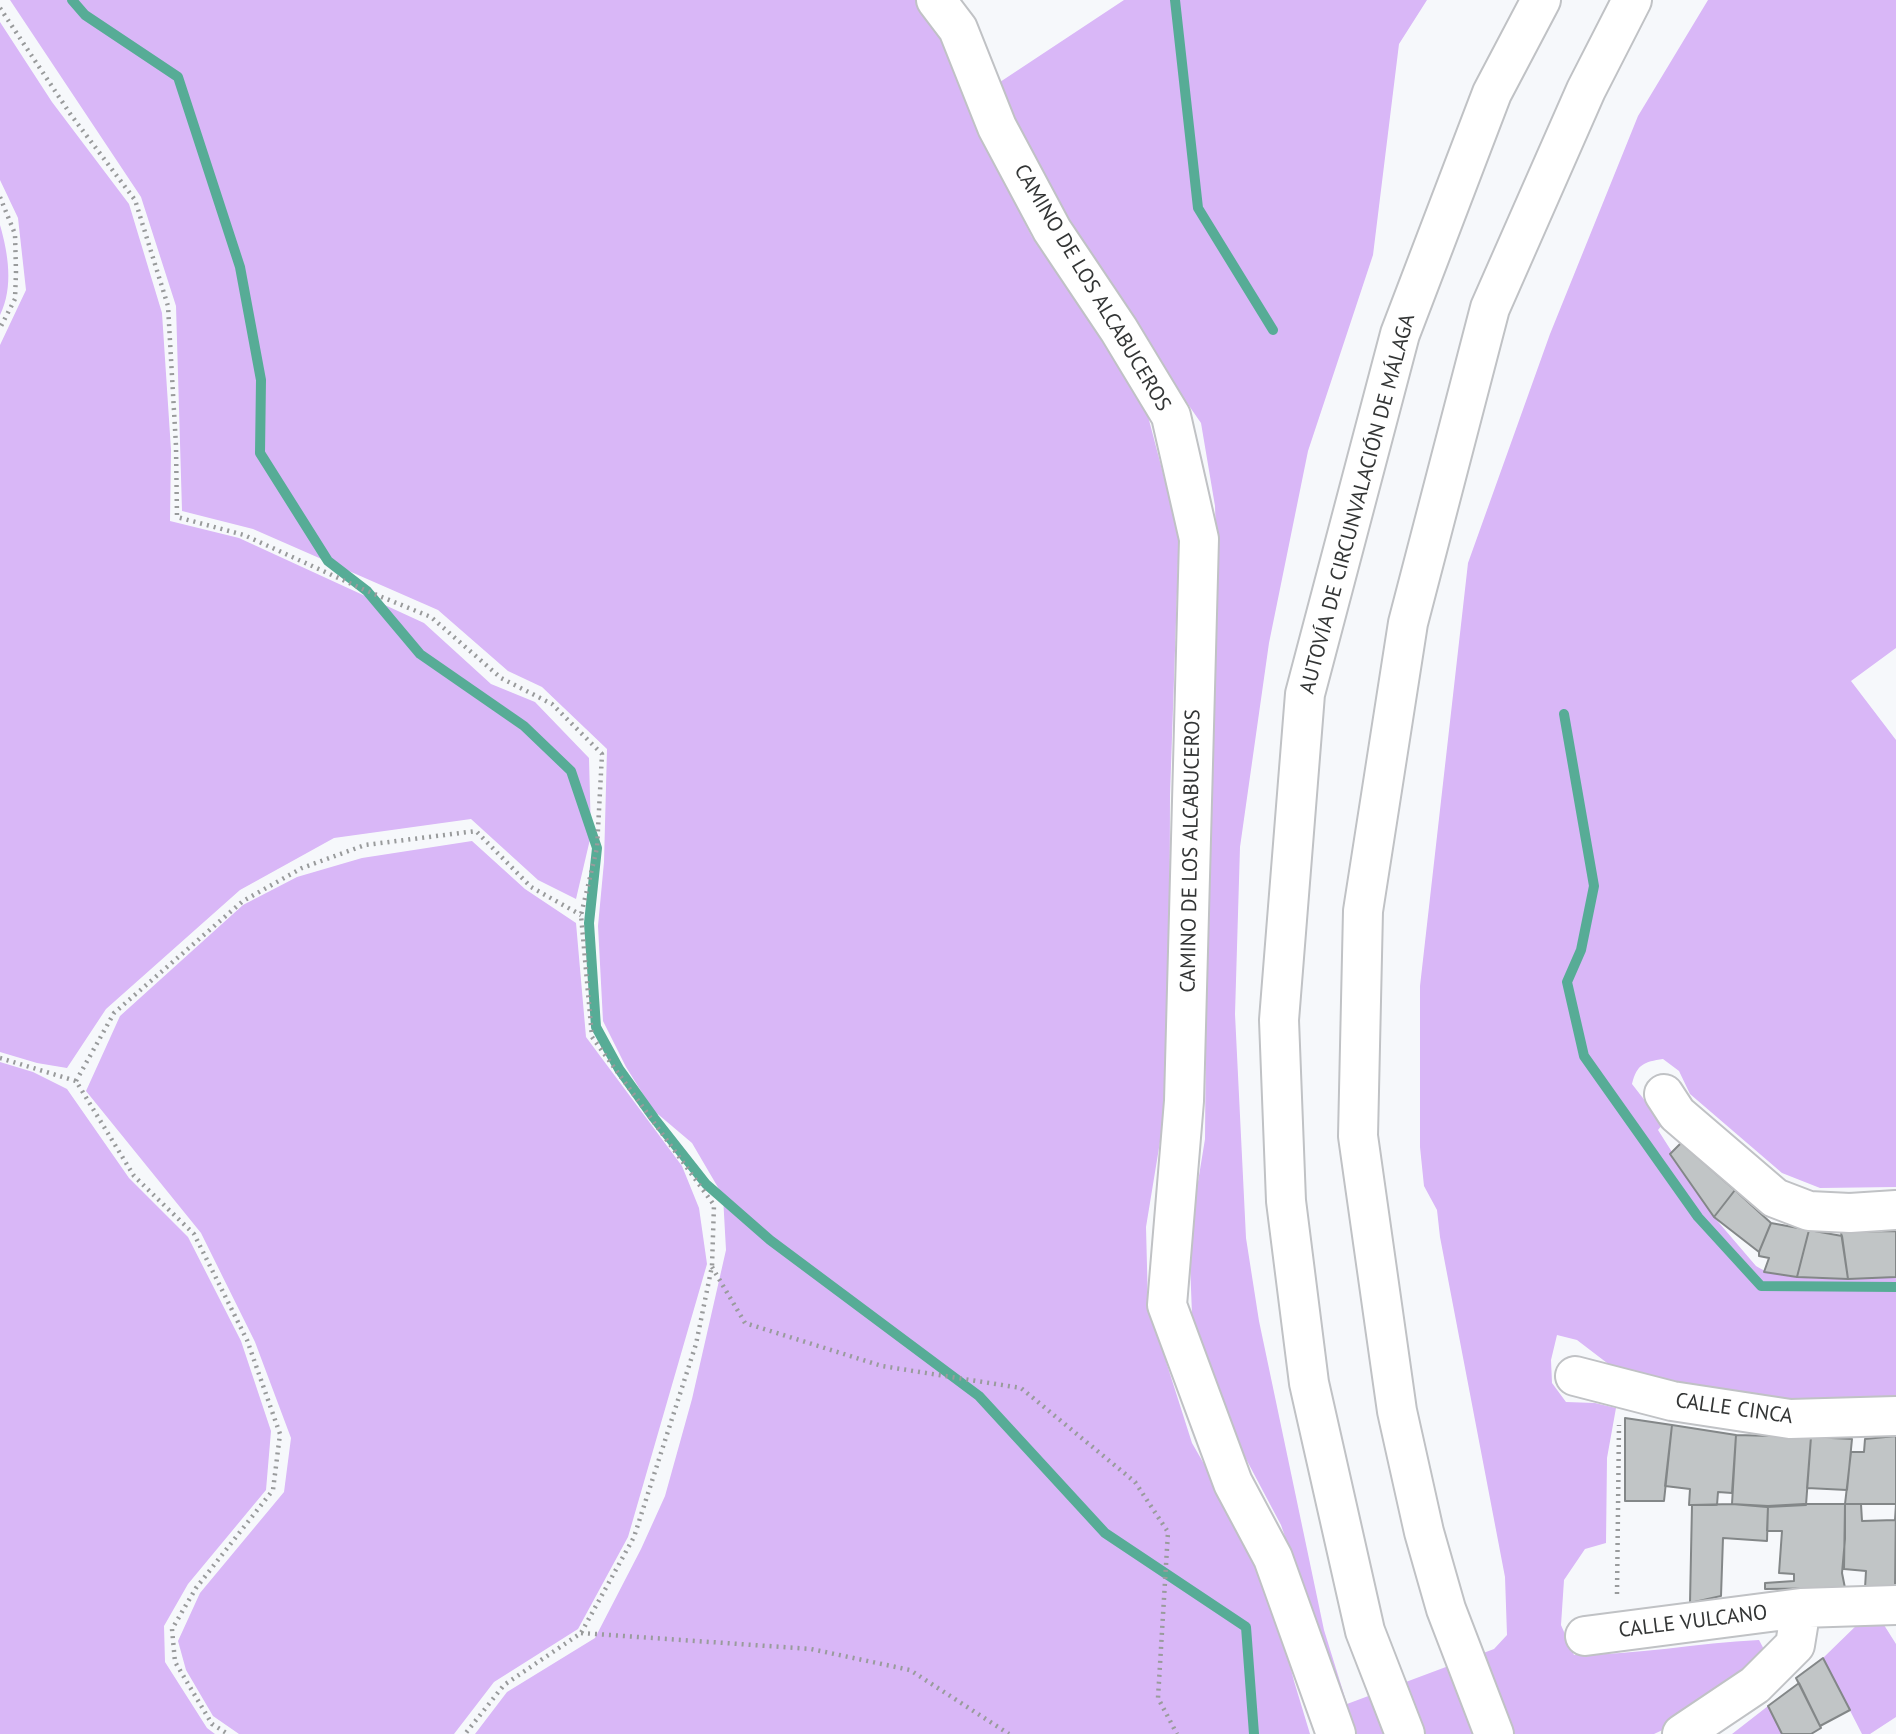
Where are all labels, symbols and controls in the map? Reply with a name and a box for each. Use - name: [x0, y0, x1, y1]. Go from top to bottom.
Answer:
- street label: CAMINO DE LOS ALCABUCEROS: [1008, 160, 1176, 416]
- street label: AUTOVÍA DE CIRCUNVALACIÓN DE MÁLAGA: [1295, 311, 1421, 697]
- street label: CAMINO DE LOS ALCABUCEROS: [1176, 709, 1206, 993]
- street label: CALLE CINCA: [1674, 1388, 1794, 1430]
- street label: CALLE VULCANO: [1617, 1600, 1769, 1644]

